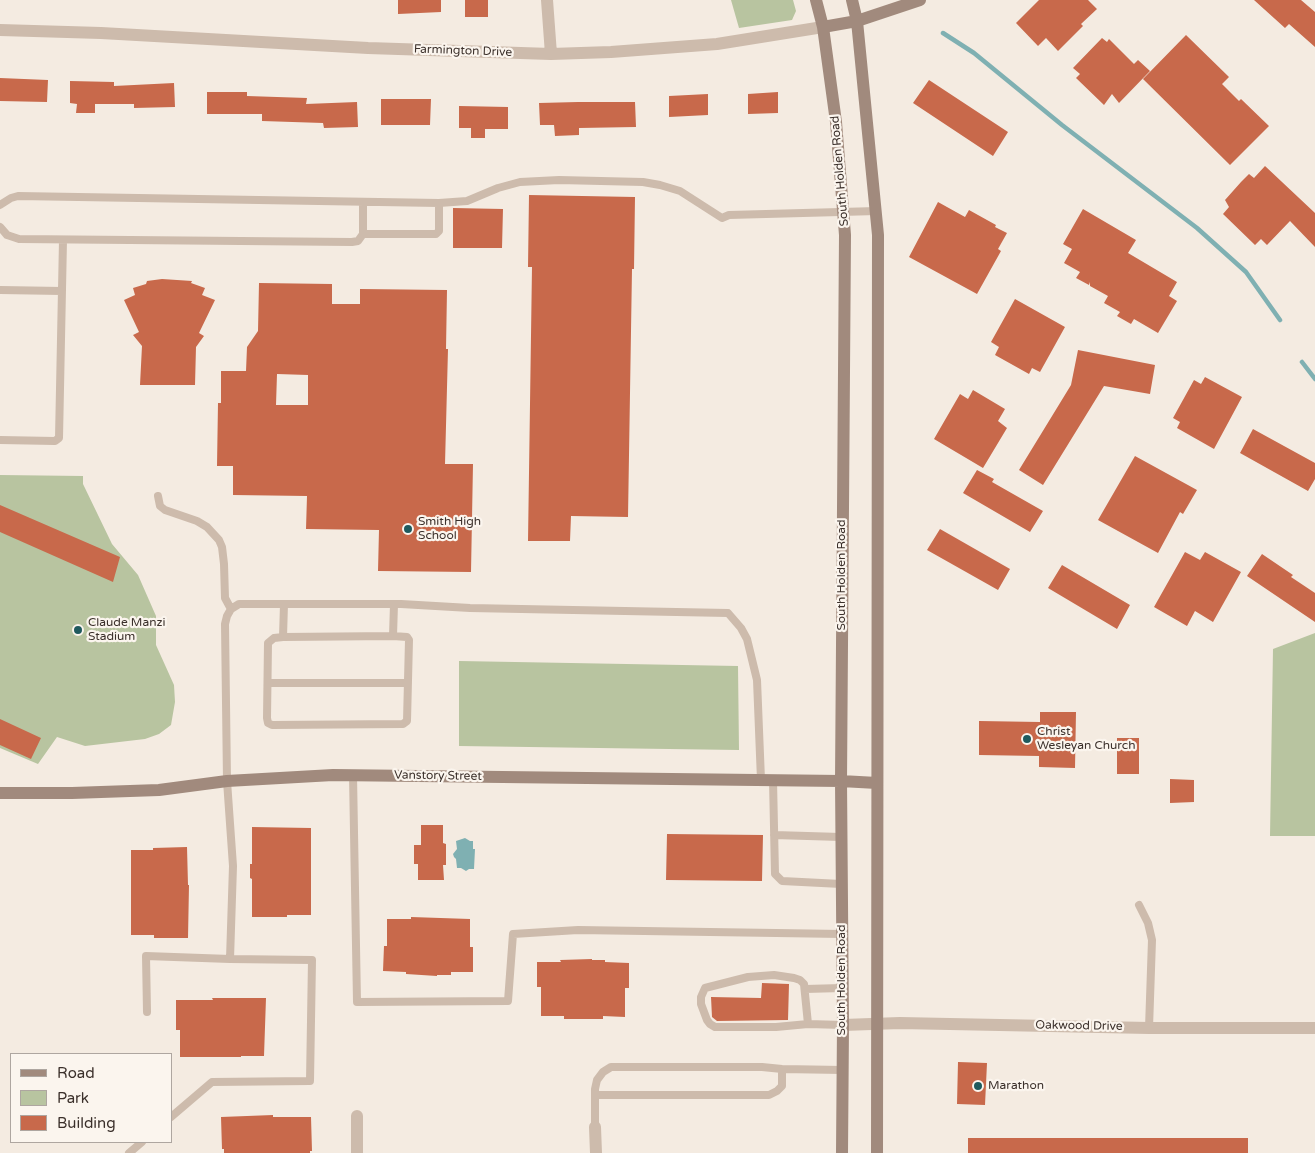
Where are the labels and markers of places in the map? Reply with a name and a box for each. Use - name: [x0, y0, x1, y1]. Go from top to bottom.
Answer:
- place label: Smith High School: [418, 515, 481, 543]
- marker: Smith High School: [402, 523, 414, 535]
- place label: Claude Manzi Stadium: [88, 616, 165, 644]
- marker: Claude Manzi Stadium: [72, 624, 84, 636]
- place label: Christ Wesleyan Church: [1037, 725, 1135, 753]
- marker: Christ Wesleyan Church: [1021, 733, 1033, 745]
- place label: Marathon: [988, 1079, 1044, 1093]
- marker: Marathon: [972, 1080, 984, 1092]

